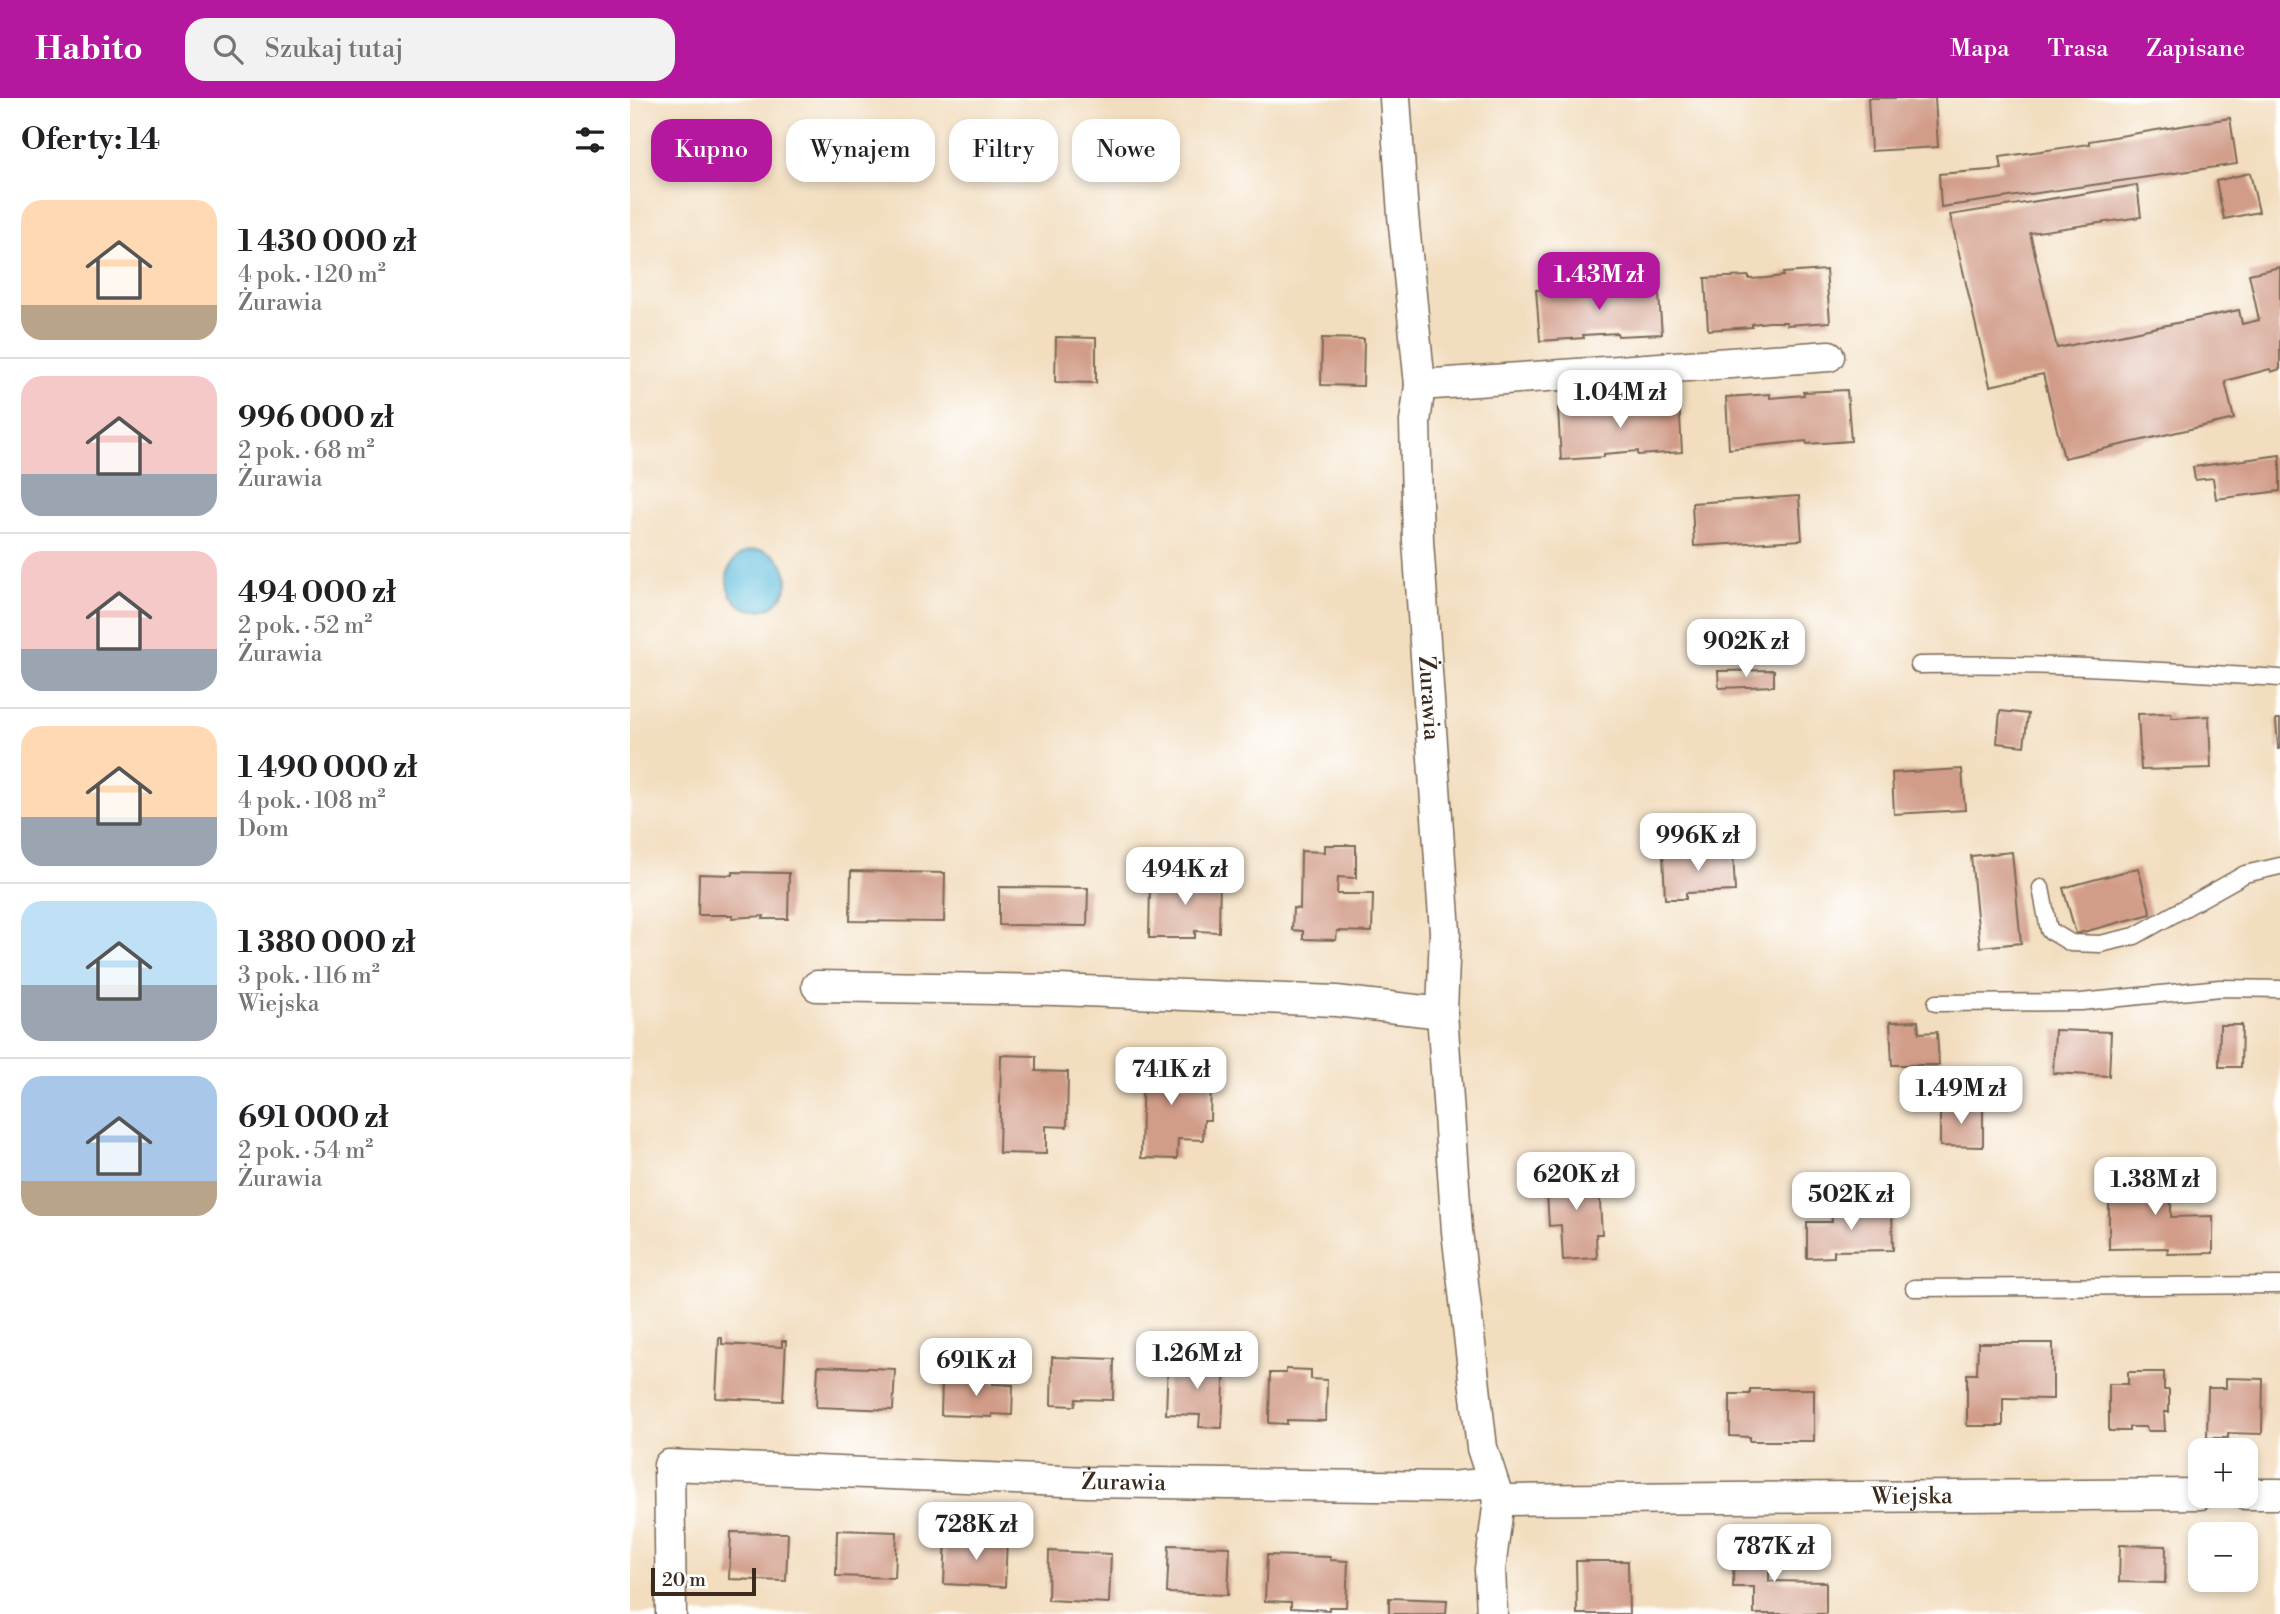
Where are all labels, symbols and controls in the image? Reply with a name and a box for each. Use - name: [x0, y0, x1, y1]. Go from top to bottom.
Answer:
- search box: [185, 18, 675, 81]
- text: Habito: [35, 29, 143, 70]
- icon: search: [209, 30, 247, 68]
- text: Szukaj tutaj: [265, 33, 404, 65]
- text: Mapa: [1950, 34, 2009, 64]
- text: Trasa: [2047, 34, 2108, 64]
- text: Zapisane: [2146, 34, 2245, 64]
- chip: Kupno: [651, 119, 772, 182]
- chip: Wynajem: [786, 119, 935, 182]
- chip: Filtry: [949, 119, 1058, 182]
- chip: Nowe: [1072, 119, 1180, 182]
- text: Oferty: 14: [21, 121, 160, 159]
- icon: filters: [571, 121, 609, 159]
- text: 1 430 000 zł: [238, 223, 416, 261]
- icon: home: [77, 228, 161, 312]
- pin: 1.43M zł: [1527, 252, 1671, 312]
- text: 4 pok. · 120 m²: [238, 261, 386, 289]
- text: 1.43M zł: [1554, 261, 1644, 289]
- text: Żurawia: [238, 289, 322, 317]
- pin: 1.04M zł: [1548, 370, 1692, 430]
- text: 1.04M zł: [1573, 379, 1667, 407]
- text: 996 000 zł: [238, 399, 394, 437]
- icon: home: [77, 404, 161, 488]
- text: 2 pok. · 68 m²: [238, 437, 375, 465]
- text: Żurawia: [238, 465, 322, 493]
- text: 494 000 zł: [238, 574, 396, 612]
- icon: home: [77, 579, 161, 663]
- text: 2 pok. · 52 m²: [238, 612, 372, 640]
- pin: 902K zł: [1681, 620, 1811, 679]
- text: 902K zł: [1703, 628, 1789, 656]
- text: Żurawia: [238, 640, 322, 668]
- street label: Żurawia: [1412, 655, 1446, 742]
- text: 1 490 000 zł: [238, 749, 417, 787]
- icon: home: [77, 754, 161, 838]
- text: 4 pok. · 108 m²: [238, 787, 386, 815]
- pin: 996K zł: [1633, 814, 1763, 873]
- text: Dom: [238, 815, 289, 843]
- text: 996K zł: [1656, 822, 1740, 850]
- pin: 494K zł: [1120, 848, 1250, 907]
- text: 494K zł: [1142, 856, 1228, 884]
- text: 1 380 000 zł: [238, 924, 415, 962]
- icon: home: [77, 929, 161, 1013]
- text: 3 pok. · 116 m²: [238, 962, 380, 990]
- text: Wiejska: [238, 990, 319, 1018]
- pin: 741K zł: [1106, 1048, 1236, 1107]
- text: 741K zł: [1131, 1056, 1211, 1084]
- pin: 1.49M zł: [1889, 1066, 2033, 1126]
- text: 1.49M zł: [1916, 1075, 2006, 1103]
- text: 691 000 zł: [238, 1099, 388, 1137]
- icon: home: [77, 1104, 161, 1188]
- text: 2 pok. · 54 m²: [238, 1137, 373, 1165]
- pin: 620K zł: [1511, 1152, 1641, 1212]
- pin: 1.38M zł: [2083, 1158, 2227, 1217]
- text: 620K zł: [1533, 1161, 1619, 1189]
- text: Żurawia: [238, 1165, 322, 1193]
- text: 1.38M zł: [2110, 1166, 2200, 1194]
- pin: 502K zł: [1786, 1172, 1916, 1232]
- text: 502K zł: [1808, 1181, 1894, 1209]
- pin: 1.26M zł: [1125, 1332, 1269, 1391]
- pin: 691K zł: [911, 1338, 1041, 1398]
- text: 1.26M zł: [1152, 1340, 1242, 1368]
- text: 691K zł: [936, 1347, 1016, 1375]
- map controls: [2188, 1438, 2258, 1592]
- button: +: [2188, 1438, 2258, 1508]
- street label: Żurawia: [1081, 1466, 1166, 1497]
- street label: Wiejska: [1870, 1482, 1953, 1511]
- pin: 728K zł: [911, 1502, 1041, 1562]
- text: 728K zł: [934, 1511, 1018, 1539]
- button: −: [2188, 1522, 2258, 1592]
- pin: 787K zł: [1709, 1524, 1839, 1584]
- text: 787K zł: [1733, 1533, 1815, 1561]
- scale bar: [651, 1565, 756, 1597]
- text: 20 m: [662, 1568, 706, 1592]

